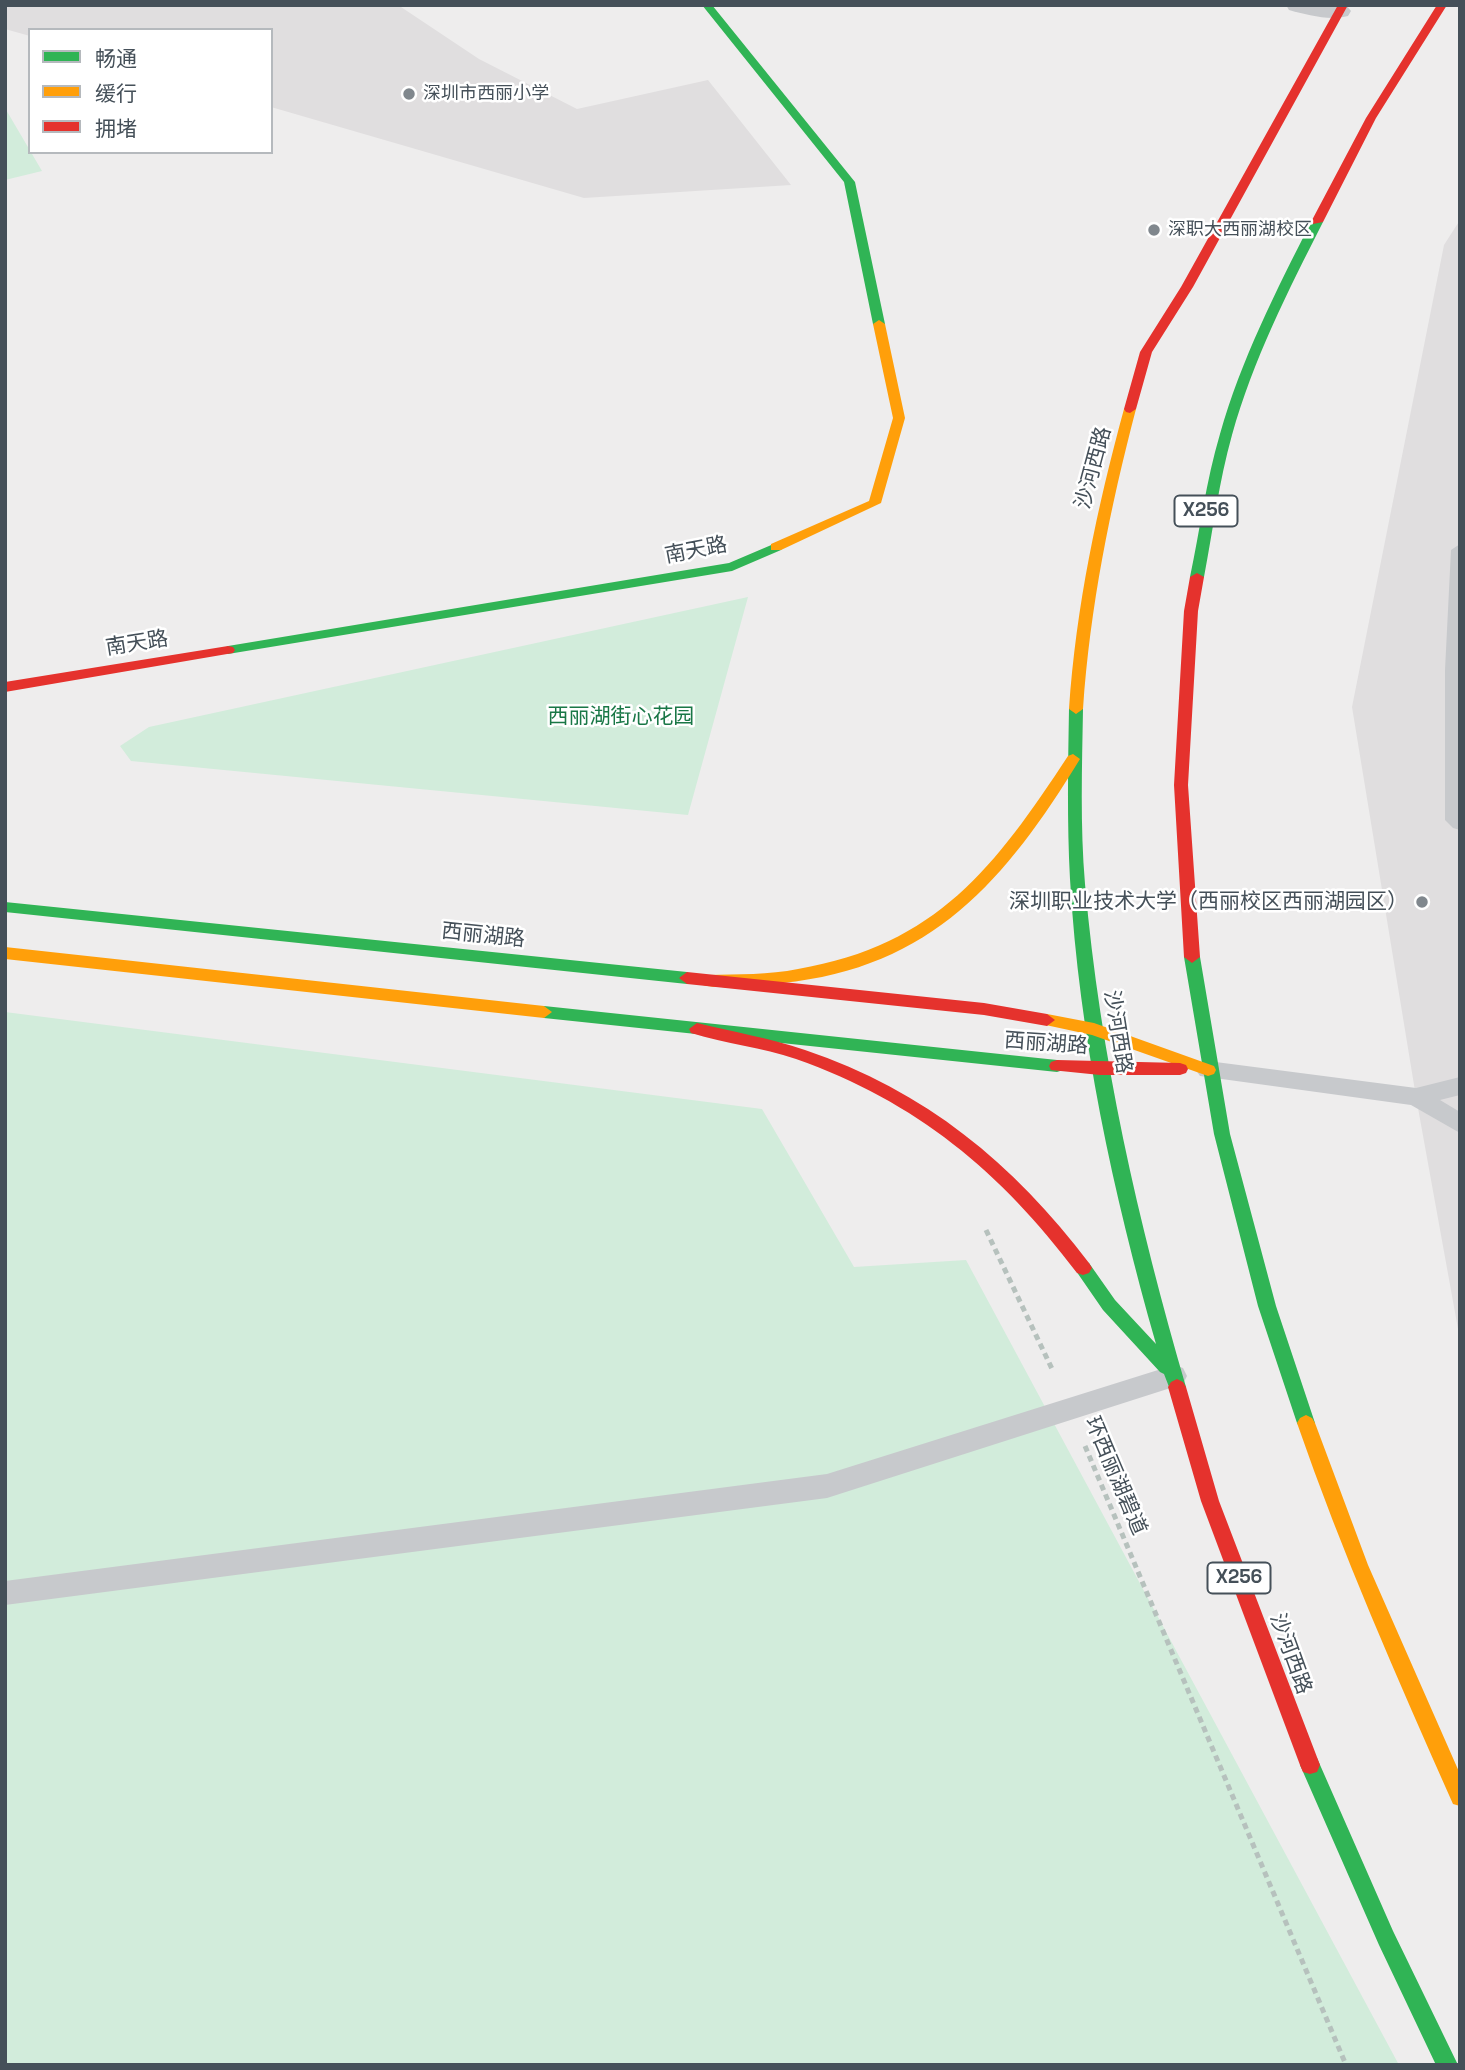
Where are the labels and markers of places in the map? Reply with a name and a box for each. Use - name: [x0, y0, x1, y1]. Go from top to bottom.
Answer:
- place label: 深圳市西丽小学: [423, 83, 549, 105]
- marker: 深圳市西丽小学: [401, 86, 417, 102]
- place label: 深职大西丽湖校区: [1168, 219, 1312, 241]
- marker: 深职大西丽湖校区: [1146, 222, 1162, 238]
- place label: 深圳职业技术大学（西丽校区西丽湖园区）: [1009, 889, 1408, 915]
- marker: 深圳职业技术大学（西丽校区西丽湖园区）: [1414, 894, 1430, 910]

